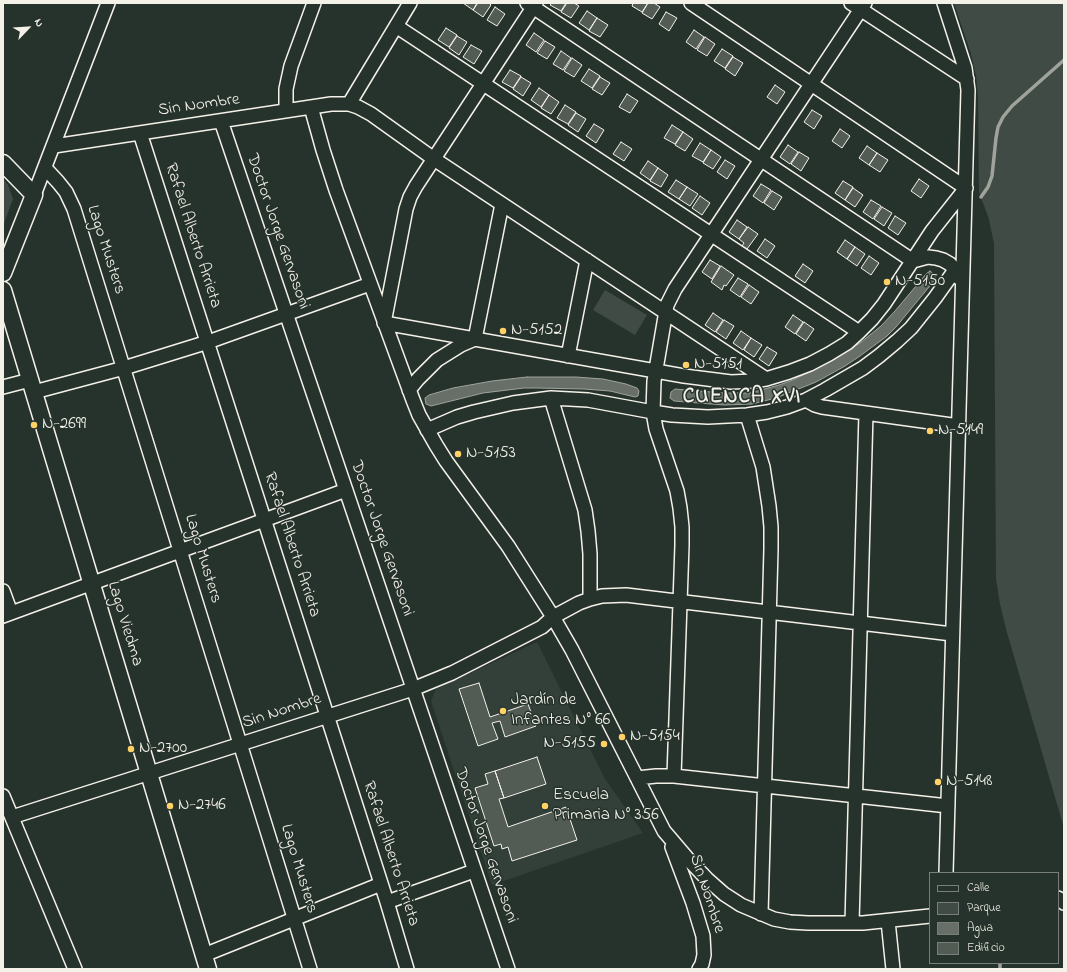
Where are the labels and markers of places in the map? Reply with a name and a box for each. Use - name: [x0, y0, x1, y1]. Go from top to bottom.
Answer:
- place label: N-5150: [895, 272, 945, 292]
- marker: N-5150: [882, 277, 892, 287]
- place label: N-5152: [511, 321, 562, 341]
- marker: N-5152: [498, 326, 508, 336]
- place label: N-5151: [694, 355, 742, 375]
- marker: N-5151: [681, 360, 691, 370]
- place label: N-2699: [42, 415, 86, 435]
- marker: N-2699: [29, 420, 39, 430]
- place label: N-5149: [938, 421, 983, 441]
- marker: N-5149: [925, 426, 935, 436]
- place label: N-5153: [466, 444, 516, 464]
- marker: N-5153: [453, 449, 463, 459]
- place label: Jardín de Infantes N° 66: [511, 691, 610, 731]
- marker: Jardín de Infantes N° 66: [498, 706, 508, 716]
- place label: N-5154: [630, 727, 680, 747]
- marker: N-5154: [617, 732, 627, 742]
- place label: N-5155: [544, 734, 596, 754]
- place label: N-2700: [139, 739, 187, 759]
- marker: N-5155: [599, 739, 609, 749]
- marker: N-2700: [126, 744, 136, 754]
- place label: N-5148: [946, 772, 992, 792]
- marker: N-5148: [933, 777, 943, 787]
- place label: Escuela Primaria N° 356: [553, 786, 659, 826]
- place label: N-2746: [178, 796, 226, 816]
- marker: N-2746: [165, 801, 175, 811]
- marker: Escuela Primaria N° 356: [540, 801, 550, 811]

